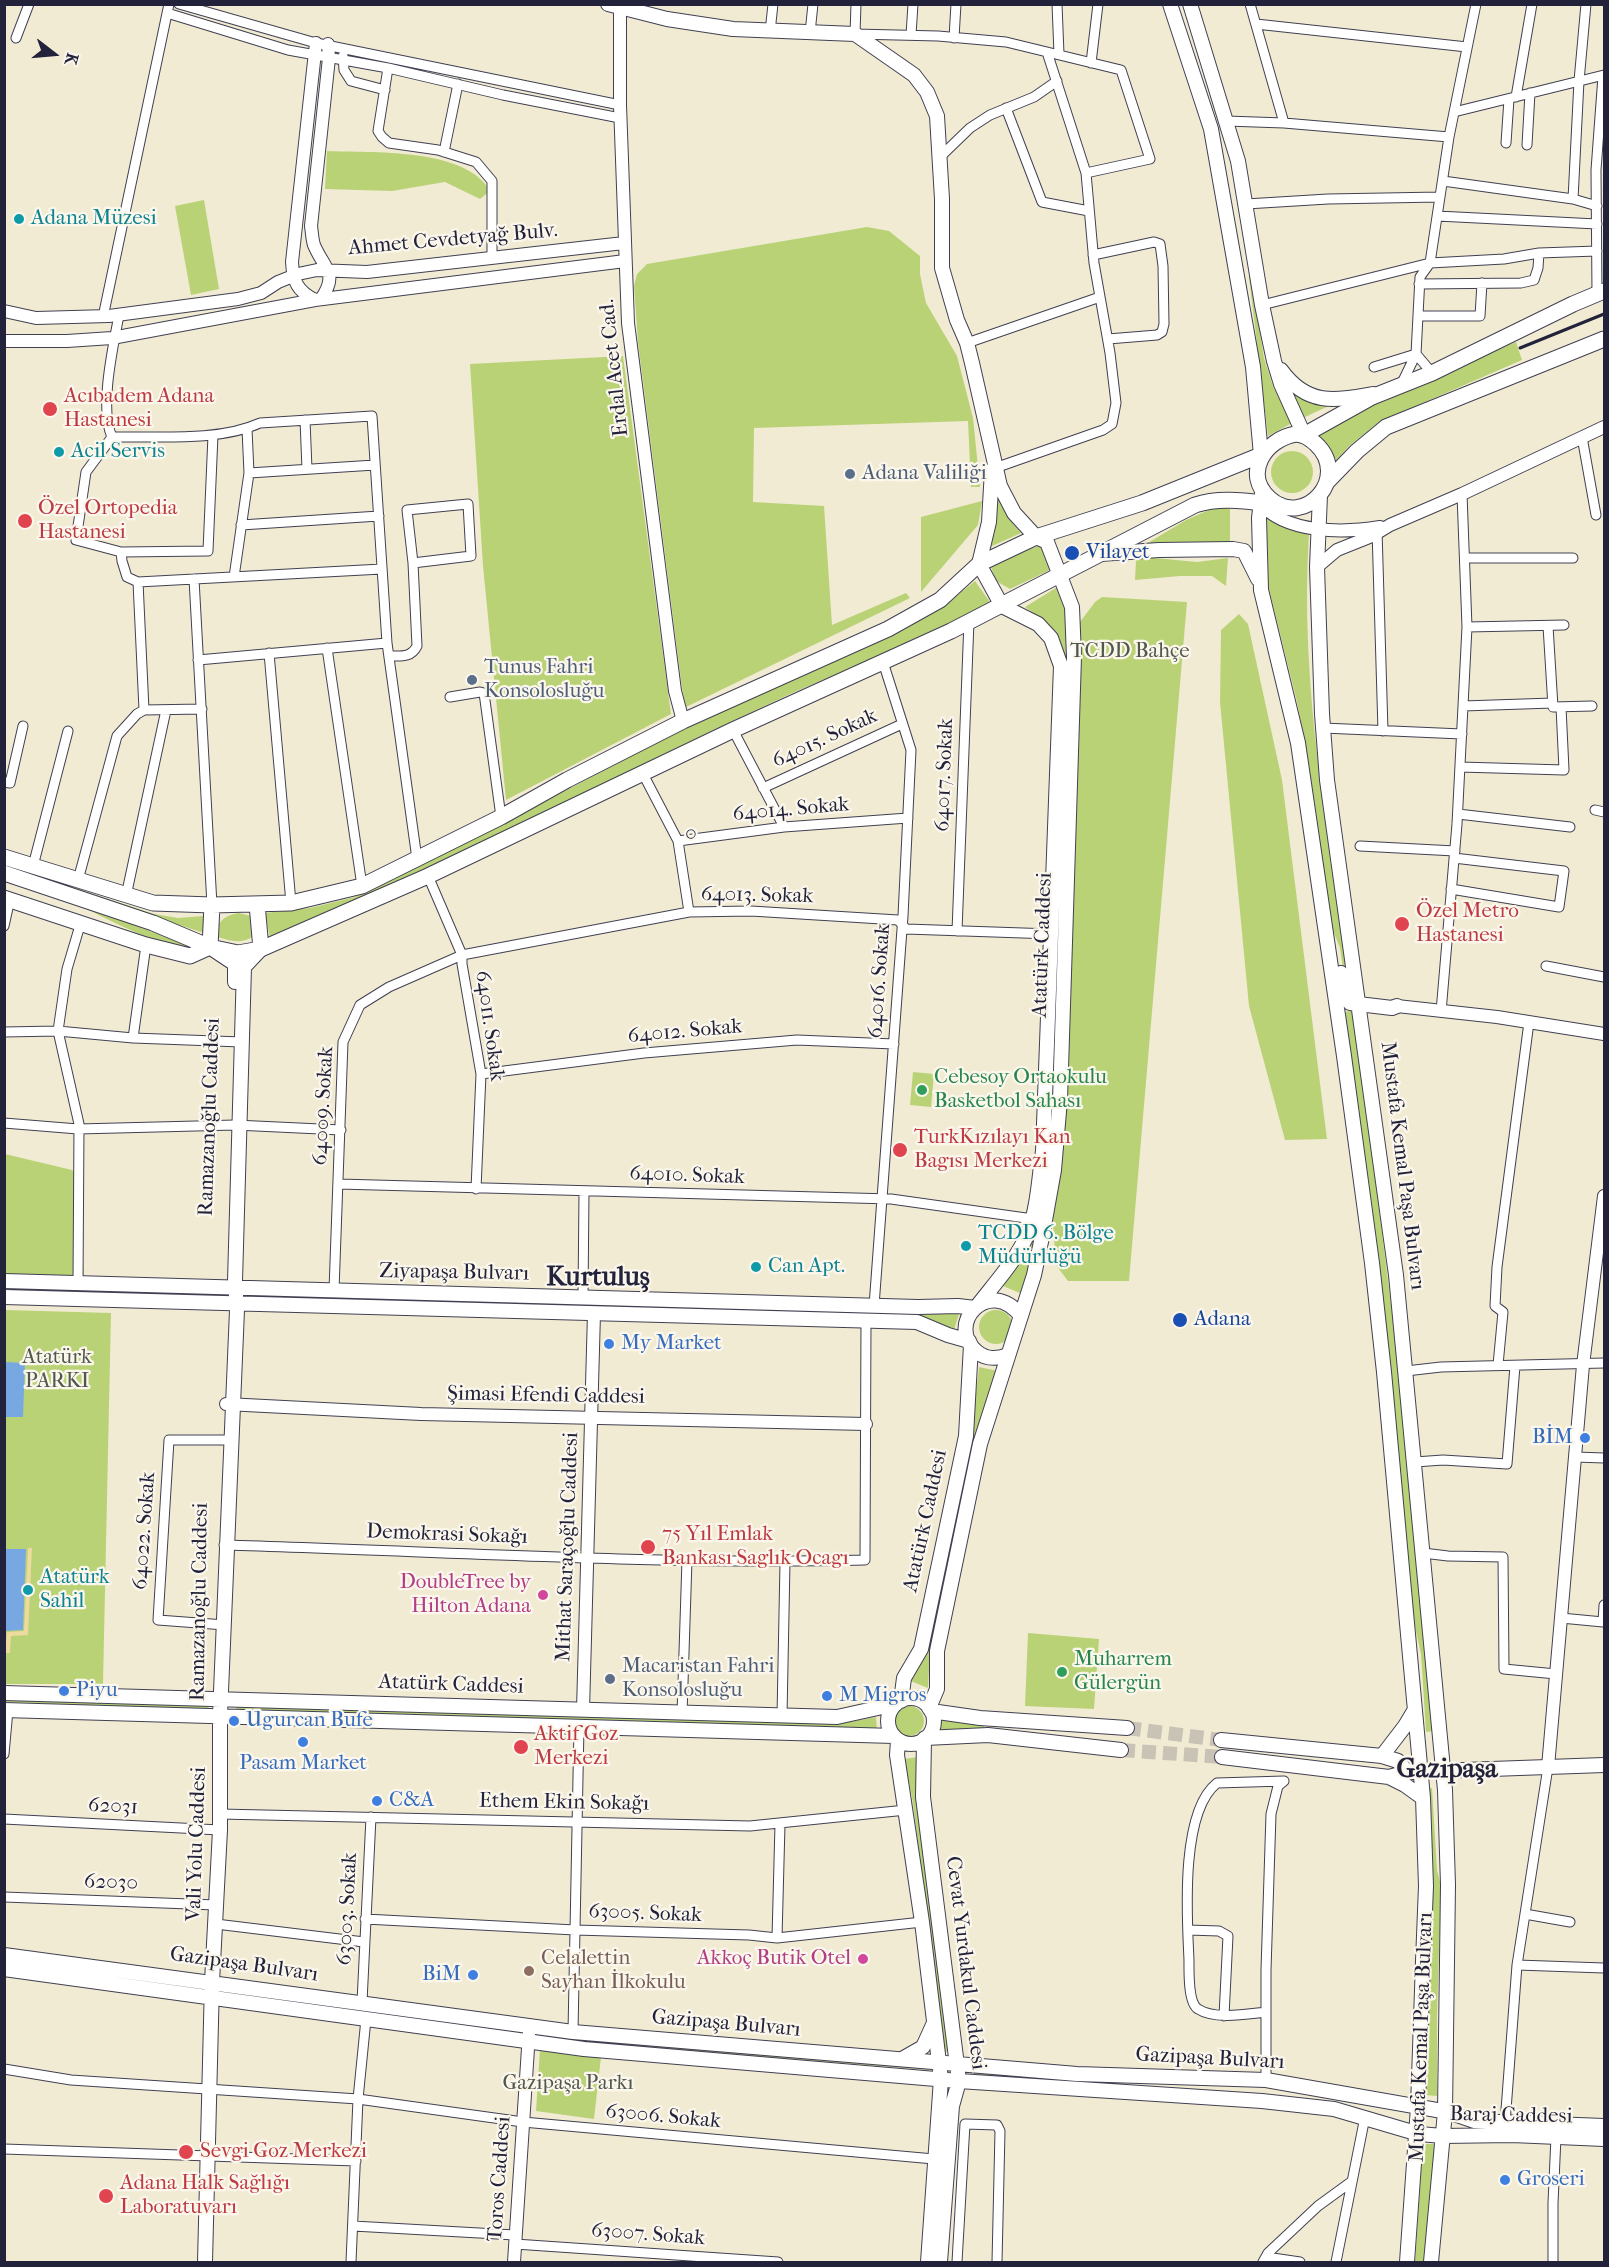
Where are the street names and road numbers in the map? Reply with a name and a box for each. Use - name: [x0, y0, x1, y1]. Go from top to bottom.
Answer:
- street label: Ahmet Cevdetyağ Bulv.: [347, 218, 559, 262]
- street label: Erdal Acet Cad.: [595, 298, 635, 438]
- street label: 64015. Sokak: [769, 704, 881, 774]
- street label: 64017. Sokak: [930, 718, 960, 832]
- street label: 64014. Sokak: [732, 792, 850, 828]
- street label: 0: [677, 824, 705, 844]
- street label: Atatürk Caddesi: [1028, 872, 1058, 1018]
- street label: 64013. Sokak: [701, 882, 813, 910]
- street label: 64016. Sokak: [863, 923, 897, 1039]
- street label: 64011. Sokak: [469, 969, 509, 1083]
- street label: 64012. Sokak: [627, 1014, 743, 1050]
- street label: Ramazanoğlu Caddesi: [194, 1017, 226, 1217]
- street label: Mustafa Kemal Paşa Bulvarı: [1374, 1040, 1430, 1292]
- street label: 64009. Sokak: [308, 1046, 340, 1166]
- street label: 64010. Sokak: [629, 1161, 745, 1191]
- street label: Ziyapaşa Bulvarı: [379, 1259, 529, 1287]
- street label: Şimasi Efendi Caddesi: [447, 1382, 645, 1410]
- street label: Mithat Saraçoğlu Caddesi: [551, 1432, 585, 1662]
- street label: Atatürk Caddesi: [899, 1447, 953, 1595]
- street label: 64022. Sokak: [128, 1471, 162, 1591]
- street label: Ramazanoğlu Caddesi: [186, 1503, 214, 1701]
- street label: Demokrasi Sokağı: [366, 1520, 528, 1550]
- street label: Atatürk Caddesi: [378, 1670, 524, 1700]
- street label: Vali Yolu Caddesi: [182, 1766, 212, 1922]
- street label: Ethem Ekin Sokağı: [479, 1789, 649, 1817]
- street label: 62031: [87, 1793, 139, 1821]
- street label: 63003. Sokak: [332, 1852, 364, 1966]
- street label: Cevat Yurdakul Caddesi: [939, 1855, 991, 2071]
- street label: 62030: [84, 1869, 138, 1897]
- street label: 63005. Sokak: [588, 1899, 702, 1929]
- street label: Mustafa Kemal Paşa Bulvarı: [1405, 1912, 1439, 2162]
- street label: Gazipaşa Bulvarı: [168, 1942, 320, 1988]
- street label: Gazipaşa Bulvarı: [650, 2005, 802, 2043]
- street label: Gazipaşa Bulvarı: [1135, 2043, 1285, 2075]
- street label: 63006. Sokak: [604, 2099, 722, 2135]
- street label: Baraj Caddesi: [1449, 2102, 1573, 2130]
- street label: Toros Caddesi: [483, 2116, 517, 2242]
- street label: 63007. Sokak: [590, 2218, 706, 2252]

